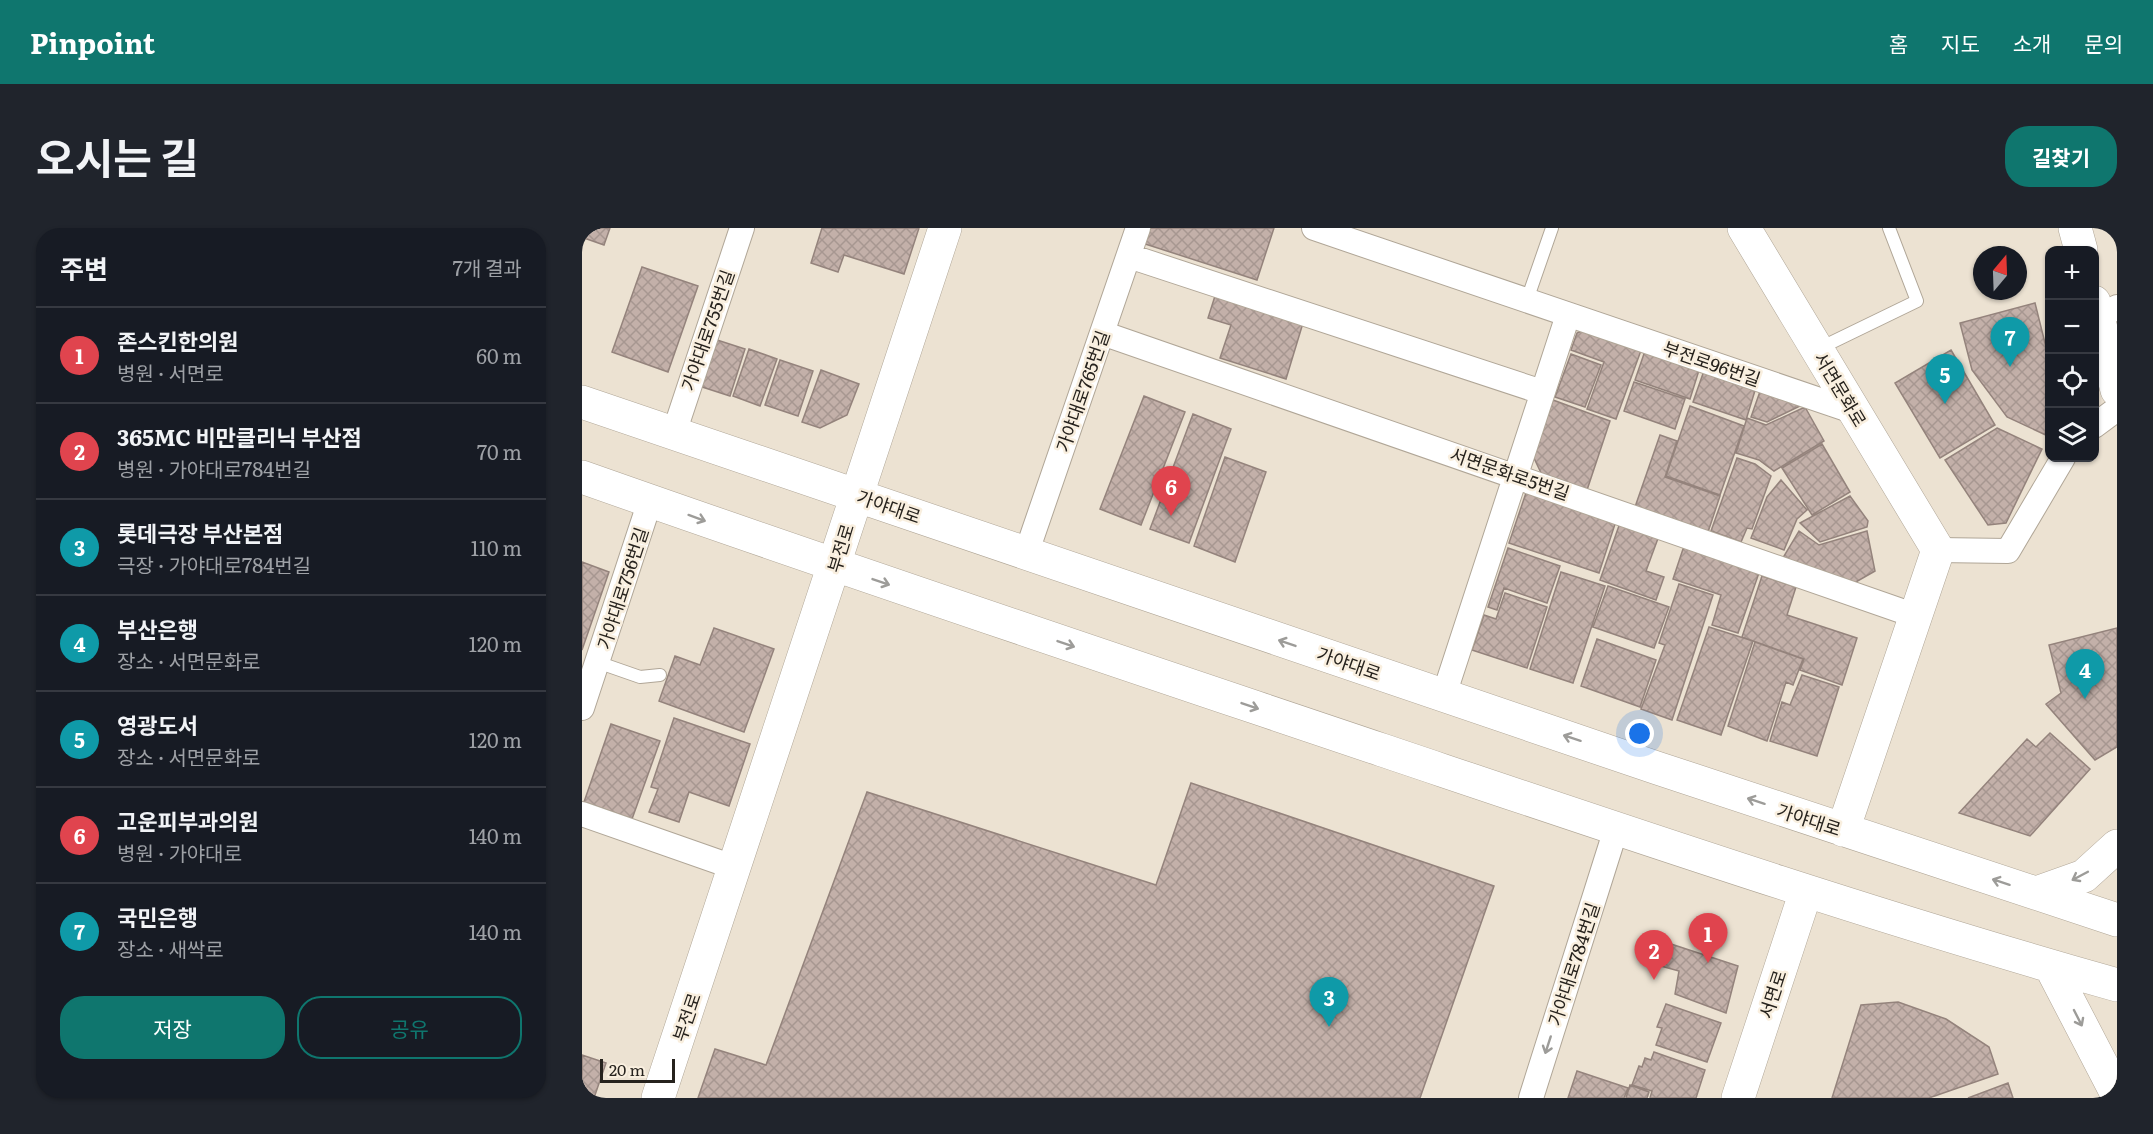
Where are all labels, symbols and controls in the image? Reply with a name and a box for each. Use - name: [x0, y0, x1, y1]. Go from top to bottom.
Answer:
- text: Pinpoint: [30, 21, 155, 63]
- text: 홈: [1889, 27, 1908, 58]
- text: 지도: [1941, 27, 1980, 58]
- text: 소개: [2013, 27, 2051, 58]
- text: 문의: [2084, 27, 2123, 58]
- text: 오시는 길: [36, 125, 199, 187]
- button: 길찾기: [2005, 126, 2117, 187]
- north arrow: [1973, 246, 2027, 300]
- map controls: [2045, 246, 2099, 462]
- button: +: [2045, 246, 2099, 300]
- text: 주변: [60, 248, 108, 287]
- text: 7개 결과: [453, 252, 522, 282]
- street label: 가야대로755번길: [674, 266, 740, 394]
- button: −: [2045, 300, 2099, 354]
- pin: 7: [1990, 318, 2030, 367]
- text: 존스킨한의원: [117, 324, 238, 357]
- street label: 가야대로765번길: [1049, 326, 1115, 456]
- street label: 부전로96번길: [1659, 334, 1765, 392]
- text: 1: [75, 340, 84, 370]
- text: 60 m: [476, 340, 522, 370]
- street label: 서면문화로: [1808, 347, 1874, 431]
- pin: 5: [1926, 354, 1964, 404]
- button: locate: [2045, 354, 2099, 408]
- text: 병원 · 서면로: [117, 357, 224, 387]
- button: layers: [2045, 408, 2099, 462]
- text: 365MC 비만클리닉 부산점: [117, 420, 362, 453]
- text: 2: [74, 436, 85, 466]
- text: 70 m: [477, 436, 522, 466]
- street label: 서면문화로5번길: [1446, 440, 1574, 506]
- text: 병원 · 가야대로784번길: [117, 453, 311, 483]
- pin: 6: [1152, 466, 1190, 516]
- street label: 가야대로: [853, 482, 925, 530]
- one-way arrow: [687, 513, 705, 524]
- text: 롯데극장 부산본점: [117, 516, 283, 549]
- street label: 부전로: [820, 520, 860, 576]
- street label: 가야대로756번길: [590, 524, 654, 652]
- text: 3: [74, 532, 85, 562]
- text: 110 m: [471, 532, 522, 562]
- text: 극장 · 가야대로784번길: [117, 549, 311, 579]
- one-way arrow: [871, 577, 890, 588]
- text: 부산은행: [117, 612, 198, 645]
- text: 4: [73, 628, 86, 658]
- text: 120 m: [469, 628, 522, 658]
- one-way arrow: [1278, 637, 1297, 648]
- one-way arrow: [1056, 639, 1075, 650]
- street label: 가야대로: [1313, 639, 1385, 687]
- text: 장소 · 서면문화로: [117, 645, 260, 675]
- pin: 4: [2066, 650, 2104, 699]
- one-way arrow: [1240, 701, 1259, 712]
- text: 영광도서: [117, 708, 198, 741]
- your location: [1625, 719, 1654, 748]
- text: 5: [74, 724, 85, 754]
- text: 120 m: [469, 724, 522, 754]
- one-way arrow: [1563, 732, 1582, 743]
- text: 장소 · 서면문화로: [117, 741, 260, 771]
- one-way arrow: [1747, 795, 1766, 806]
- street label: 가야대로: [1773, 796, 1845, 842]
- text: 고운피부과의원: [117, 804, 259, 837]
- text: 6: [74, 820, 85, 850]
- text: 140 m: [469, 820, 522, 850]
- text: 병원 · 가야대로: [117, 837, 242, 867]
- one-way arrow: [2071, 870, 2089, 882]
- one-way arrow: [1992, 876, 2011, 887]
- street label: 가야대로784번길: [1540, 899, 1606, 1029]
- text: 국민은행: [117, 900, 198, 933]
- pin: 1: [1688, 914, 1728, 963]
- text: 7: [74, 916, 85, 946]
- text: 140 m: [469, 916, 522, 946]
- pin: 2: [1634, 930, 1674, 980]
- text: 장소 · 새싹로: [117, 933, 224, 963]
- street label: 서면로: [1751, 966, 1793, 1022]
- pin: 3: [1310, 978, 1348, 1027]
- street label: 부전로: [665, 989, 707, 1045]
- button: 저장: [60, 996, 285, 1059]
- button: 공유: [297, 996, 522, 1059]
- one-way arrow: [2073, 1009, 2084, 1027]
- one-way arrow: [1541, 1035, 1552, 1054]
- scale bar: [600, 1056, 675, 1084]
- text: 20 m: [609, 1057, 645, 1081]

